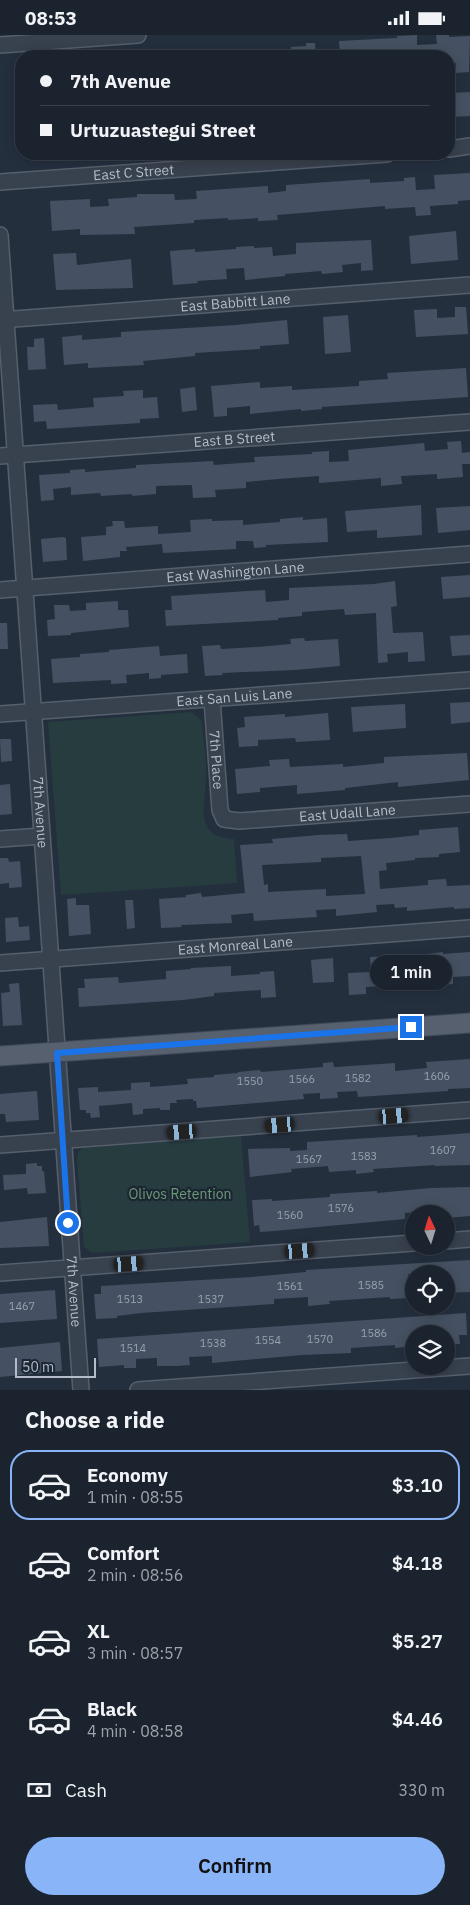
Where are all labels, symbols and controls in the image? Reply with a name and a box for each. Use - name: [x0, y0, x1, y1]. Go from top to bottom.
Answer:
- text: 08:53: [25, 6, 77, 30]
- text: 7th Avenue: [70, 69, 171, 93]
- text: Urtuzuastegui Street: [70, 118, 256, 142]
- street label: East C Street: [93, 160, 175, 184]
- street label: East Babbitt Lane: [180, 289, 291, 316]
- street label: East B Street: [193, 427, 276, 451]
- street label: East Washington Lane: [166, 558, 305, 586]
- street label: East San Luis Lane: [176, 684, 293, 710]
- street label: 7th Place: [205, 730, 228, 790]
- street label: 7th Avenue: [29, 776, 52, 849]
- street label: East Udall Lane: [299, 800, 397, 826]
- street label: East Monreal Lane: [177, 932, 294, 959]
- callout: 1 min: [370, 955, 452, 989]
- text: 1 min: [390, 962, 432, 982]
- route end: [400, 1016, 422, 1038]
- house number: 1606: [424, 1069, 450, 1083]
- house number: 1582: [345, 1071, 371, 1085]
- house number: 1566: [289, 1072, 315, 1086]
- house number: 1550: [237, 1074, 263, 1088]
- car: [378, 1107, 409, 1125]
- car: [264, 1116, 295, 1134]
- car: [166, 1123, 197, 1141]
- house number: 1607: [430, 1143, 456, 1157]
- house number: 1583: [351, 1149, 377, 1163]
- house number: 1567: [296, 1152, 322, 1166]
- park label: Olivos Retention: [128, 1185, 232, 1203]
- house number: 1576: [328, 1201, 354, 1215]
- north arrow: [405, 1205, 455, 1255]
- map controls: [405, 1205, 455, 1375]
- house number: 1560: [277, 1208, 303, 1222]
- route start: [57, 1212, 79, 1234]
- car: [284, 1242, 315, 1260]
- street label: 7th Avenue: [63, 1255, 86, 1328]
- car: [113, 1255, 144, 1273]
- button: locate: [405, 1265, 455, 1315]
- house number: 1585: [358, 1278, 384, 1292]
- house number: 1561: [277, 1279, 304, 1293]
- house number: 1513: [117, 1292, 143, 1306]
- house number: 1537: [198, 1292, 224, 1306]
- house number: 1467: [9, 1299, 35, 1313]
- button: layers: [405, 1325, 455, 1375]
- house number: 1586: [361, 1326, 387, 1340]
- house number: 1570: [307, 1332, 333, 1346]
- house number: 1554: [255, 1333, 282, 1347]
- house number: 1538: [200, 1336, 226, 1350]
- house number: 1514: [120, 1341, 147, 1355]
- scale bar: [15, 1355, 96, 1378]
- text: 50 m: [22, 1358, 54, 1376]
- text: Choose a ride: [25, 1405, 165, 1434]
- icon: car: [27, 1463, 72, 1508]
- text: Economy: [87, 1463, 168, 1487]
- text: $3.10: [392, 1473, 443, 1497]
- text: 1 min · 08:55: [87, 1487, 183, 1507]
- icon: car: [27, 1541, 72, 1586]
- text: Comfort: [87, 1541, 160, 1565]
- text: $4.18: [392, 1551, 443, 1575]
- text: 2 min · 08:56: [87, 1565, 183, 1585]
- icon: car: [27, 1619, 72, 1664]
- text: XL: [87, 1619, 110, 1643]
- text: $5.27: [392, 1629, 443, 1653]
- text: 3 min · 08:57: [87, 1643, 183, 1663]
- icon: car: [27, 1697, 72, 1742]
- text: Black: [87, 1697, 137, 1721]
- text: $4.46: [392, 1707, 443, 1731]
- text: 4 min · 08:58: [87, 1721, 183, 1741]
- icon: cash: [25, 1776, 53, 1804]
- text: Cash: [65, 1778, 107, 1802]
- text: 330 m: [398, 1780, 445, 1800]
- button: Confirm: [25, 1837, 445, 1895]

